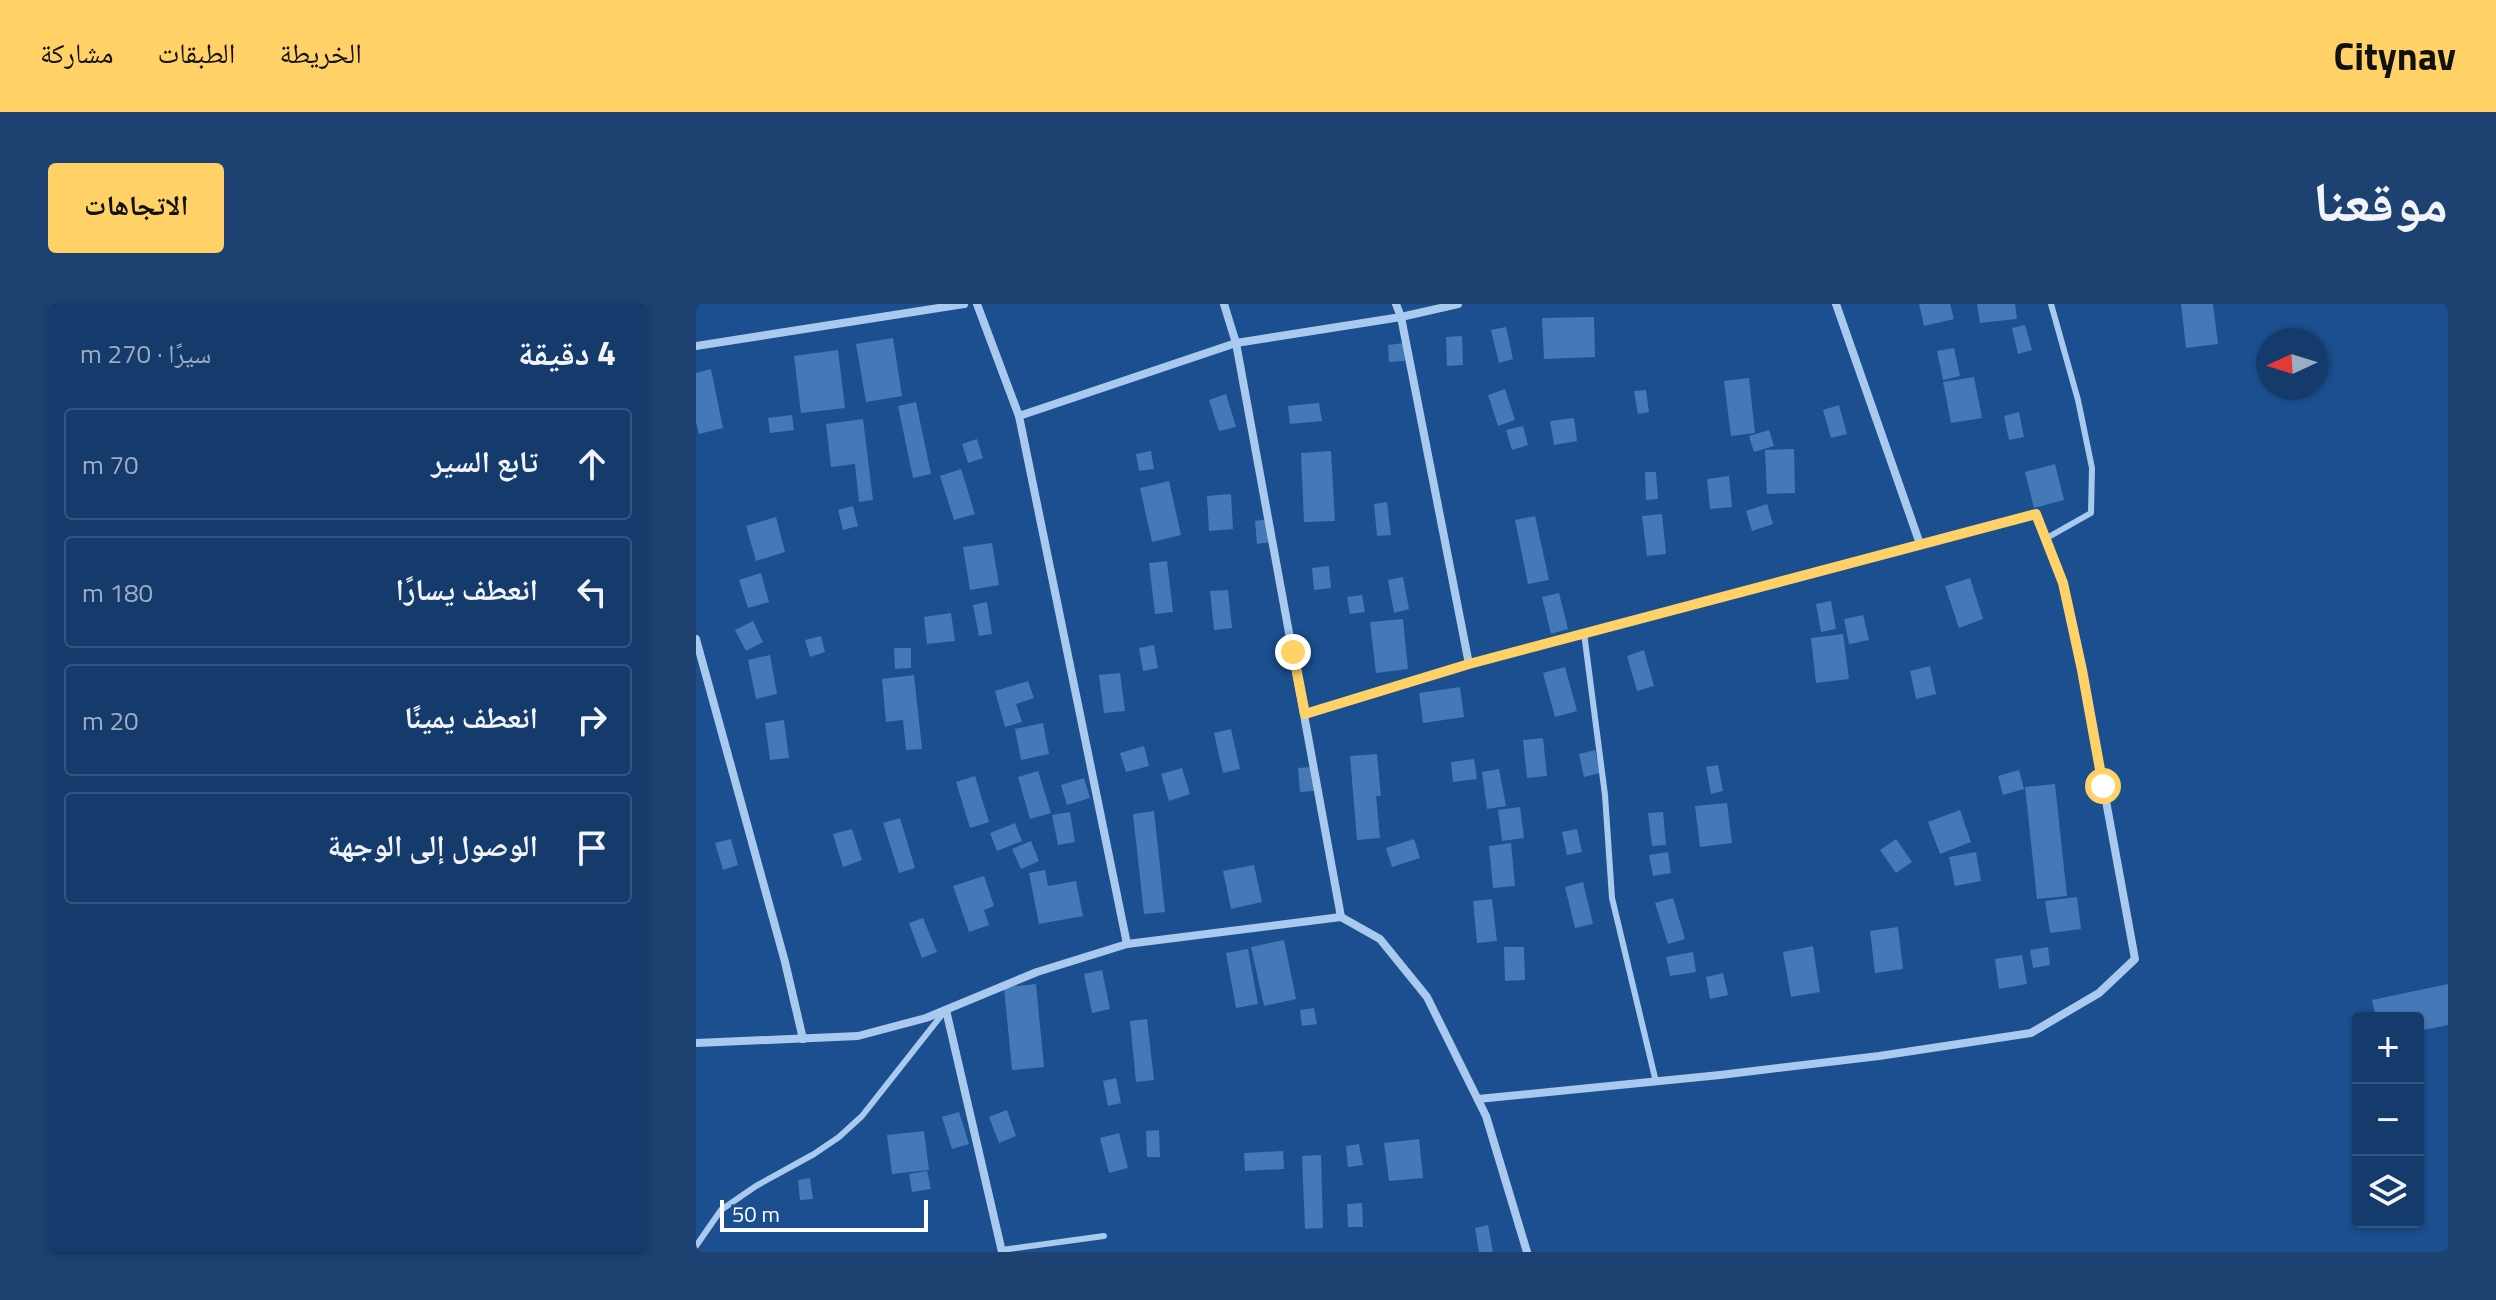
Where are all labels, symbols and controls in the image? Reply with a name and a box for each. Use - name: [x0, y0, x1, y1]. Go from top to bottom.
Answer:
- text: Citynav: [2334, 27, 2456, 85]
- text: مشاركة: [40, 31, 114, 74]
- text: الطبقات: [158, 31, 235, 74]
- text: الخريطة: [279, 31, 362, 74]
- text: موقعنا: [2313, 159, 2448, 244]
- button: الاتجاهات: [48, 163, 224, 253]
- text: 4 دقيقة: [518, 326, 616, 378]
- north arrow: [2256, 328, 2328, 400]
- text: سيرًا · 270 m: [80, 334, 211, 373]
- text: تابع السير: [431, 438, 538, 484]
- icon: ahead: [570, 442, 614, 486]
- text: 70 m: [82, 445, 139, 484]
- text: انعطف يسارًا: [395, 566, 538, 612]
- icon: left: [570, 570, 614, 614]
- text: 180 m: [82, 573, 153, 612]
- route end: [1275, 634, 1311, 670]
- text: انعطف يمينًا: [404, 694, 538, 740]
- icon: right: [570, 698, 614, 742]
- text: 20 m: [82, 701, 139, 740]
- route start: [2085, 768, 2121, 804]
- text: الوصول إلى الوجهة: [328, 822, 538, 868]
- icon: arrive: [570, 826, 614, 870]
- map controls: [2352, 1012, 2424, 1228]
- button: +: [2352, 1012, 2424, 1084]
- button: −: [2352, 1084, 2424, 1156]
- button: layers: [2352, 1156, 2424, 1228]
- scale bar: [720, 1196, 928, 1232]
- text: 50 m: [732, 1197, 780, 1231]

